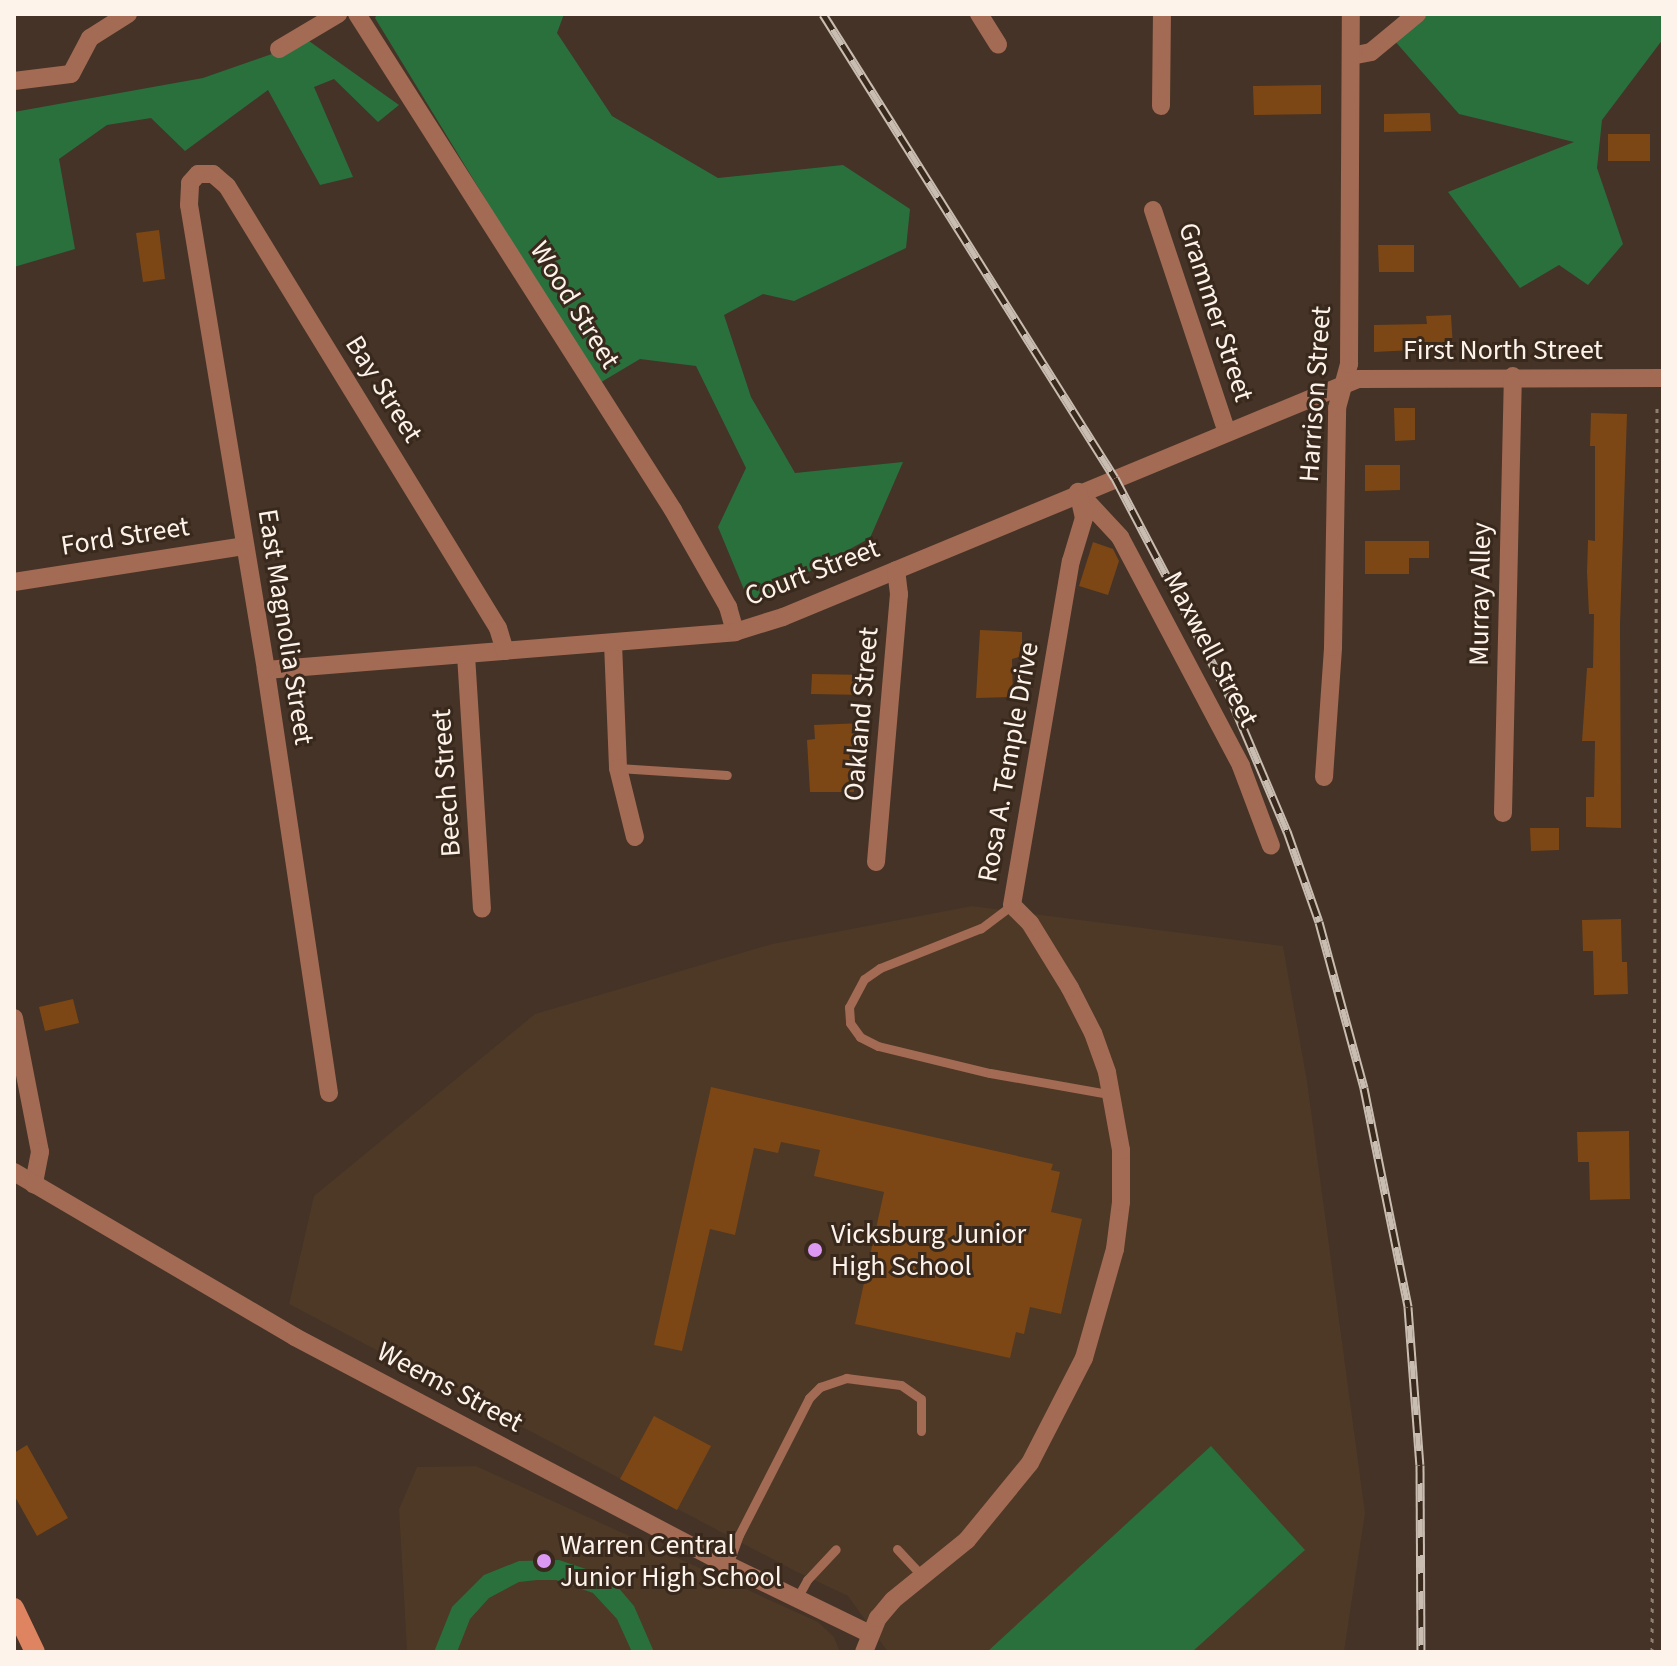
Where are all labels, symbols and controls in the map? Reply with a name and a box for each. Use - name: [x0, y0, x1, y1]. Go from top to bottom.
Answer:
- street label: Grammer Street: [1171, 218, 1261, 406]
- street label: Wood Street: [523, 235, 627, 375]
- street label: Harrison Street: [1292, 305, 1338, 483]
- street label: Bay Street: [338, 329, 430, 449]
- street label: First North Street: [1403, 333, 1603, 367]
- street label: East Magnolia Street: [251, 507, 321, 747]
- street label: Ford Street: [58, 509, 192, 563]
- street label: Murray Alley: [1462, 522, 1498, 666]
- street label: Court Street: [740, 531, 884, 613]
- street label: Maxwell Street: [1156, 566, 1266, 732]
- street label: Oakland Street: [837, 626, 885, 802]
- street label: Rosa A. Temple Drive: [970, 639, 1046, 885]
- street label: Beech Street: [424, 708, 468, 858]
- place label: Vicksburg Junior High School: [831, 1217, 1026, 1283]
- marker: Vicksburg Junior High School: [806, 1241, 824, 1259]
- street label: Weems Street: [371, 1334, 529, 1440]
- place label: Warren Central Junior High School: [560, 1528, 782, 1594]
- marker: Warren Central Junior High School: [535, 1552, 553, 1570]

